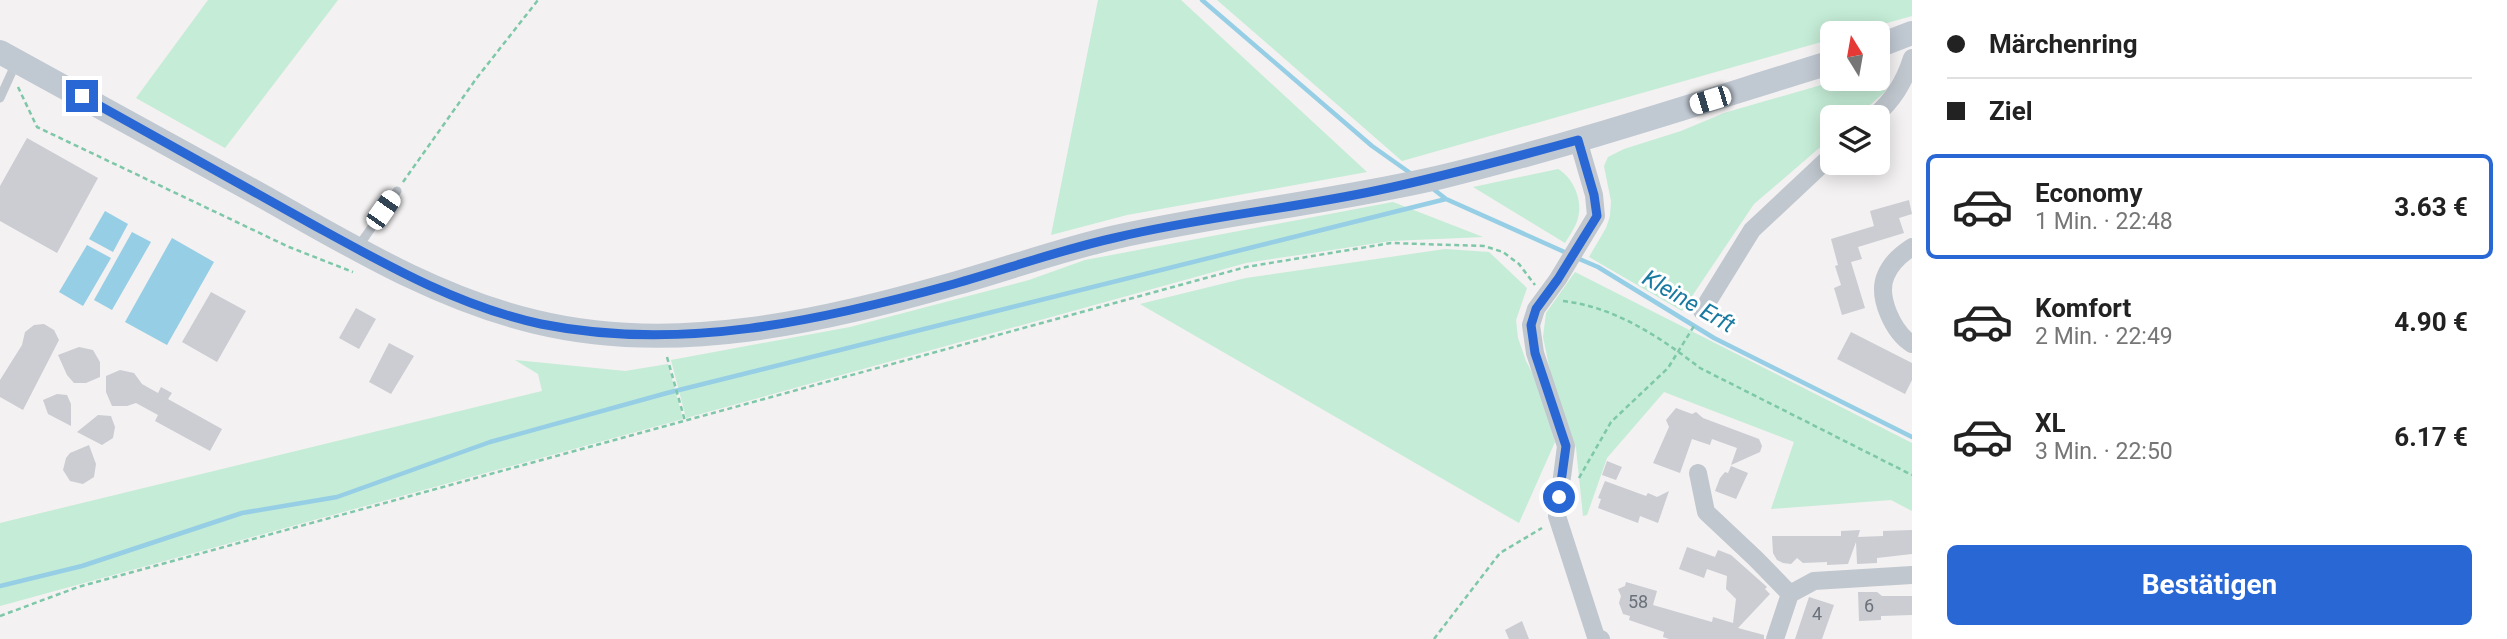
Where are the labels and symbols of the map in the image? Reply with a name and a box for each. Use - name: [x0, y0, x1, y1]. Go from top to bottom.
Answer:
- north arrow: [1820, 21, 1890, 91]
- route end: [66, 80, 98, 112]
- car: [1687, 84, 1734, 116]
- car: [363, 187, 404, 233]
- water label: Kleine Erft: [1638, 264, 1740, 339]
- route start: [1543, 481, 1575, 513]
- house number: 58: [1628, 591, 1648, 612]
- house number: 6: [1864, 595, 1874, 616]
- house number: 4: [1812, 603, 1822, 624]

